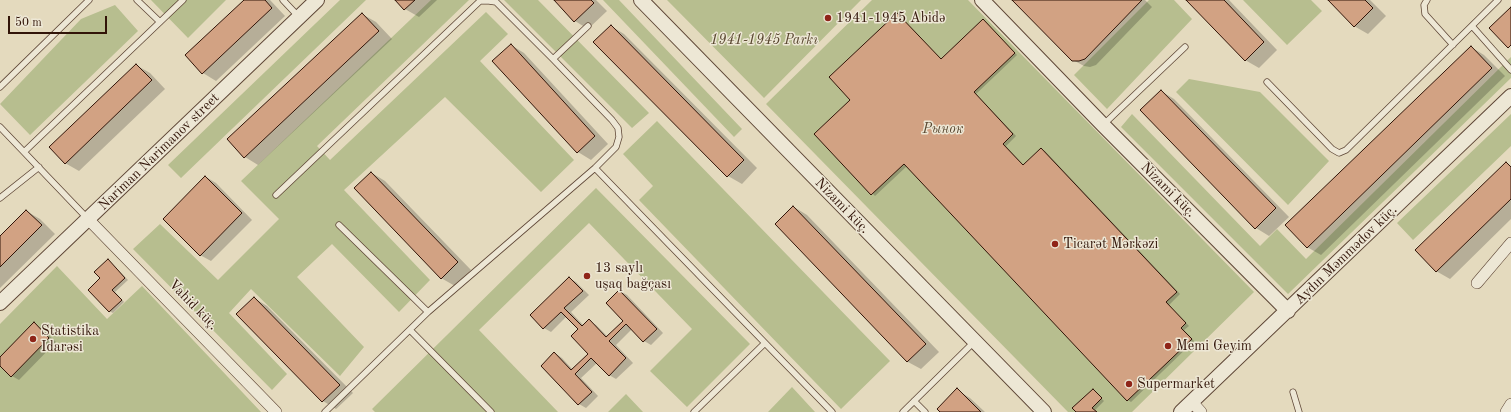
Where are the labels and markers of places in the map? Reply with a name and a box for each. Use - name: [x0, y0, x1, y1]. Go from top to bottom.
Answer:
- place label: 1941-1945 Abidə: [836, 10, 945, 26]
- marker: 1941-1945 Abidə: [823, 13, 833, 23]
- place label: Ticarət Mərkəzi: [1063, 236, 1158, 252]
- marker: Ticarət Mərkəzi: [1050, 239, 1060, 249]
- place label: 13 saylı uşaq bağçası: [595, 260, 671, 292]
- marker: 13 saylı uşaq bağçası: [582, 271, 592, 281]
- place label: Statistika Idarəsi: [41, 323, 99, 356]
- marker: Statistika Idarəsi: [28, 334, 38, 344]
- place label: Memi Geyim: [1176, 338, 1252, 354]
- marker: Memi Geyim: [1163, 341, 1173, 351]
- place label: Supermarket: [1137, 376, 1215, 392]
- marker: Supermarket: [1124, 379, 1134, 389]

